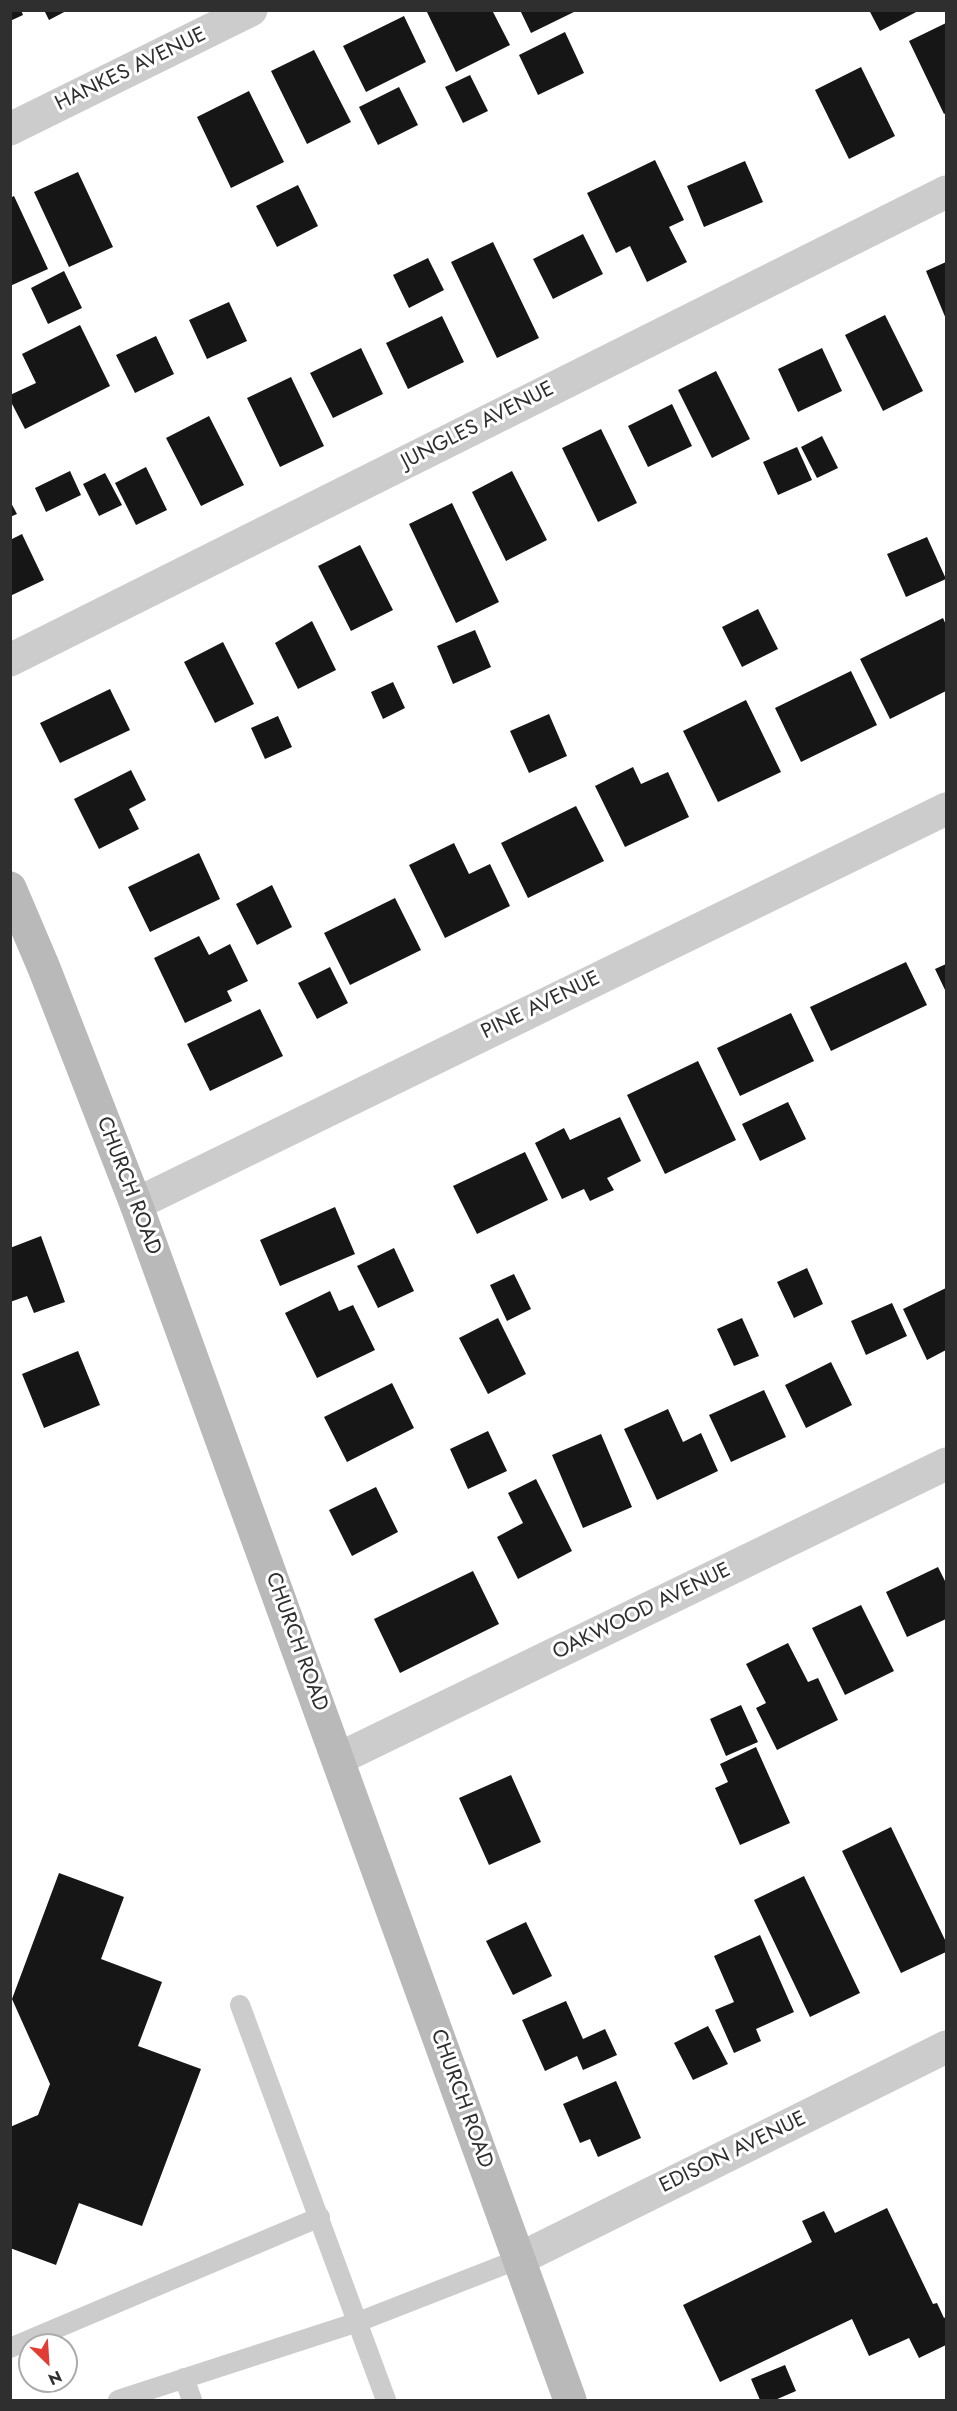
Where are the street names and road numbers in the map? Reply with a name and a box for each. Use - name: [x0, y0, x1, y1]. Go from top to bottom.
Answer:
- street label: HANKES AVENUE: [52, 23, 210, 117]
- street label: JUNGLES AVENUE: [398, 377, 558, 475]
- street label: PINE AVENUE: [478, 966, 604, 1046]
- street label: CHURCH ROAD: [90, 1113, 166, 1259]
- street label: OAKWOOD AVENUE: [549, 1558, 735, 1666]
- street label: CHURCH ROAD: [259, 1569, 333, 1715]
- street label: CHURCH ROAD: [424, 2026, 498, 2172]
- street label: EDISON AVENUE: [656, 2107, 810, 2199]

